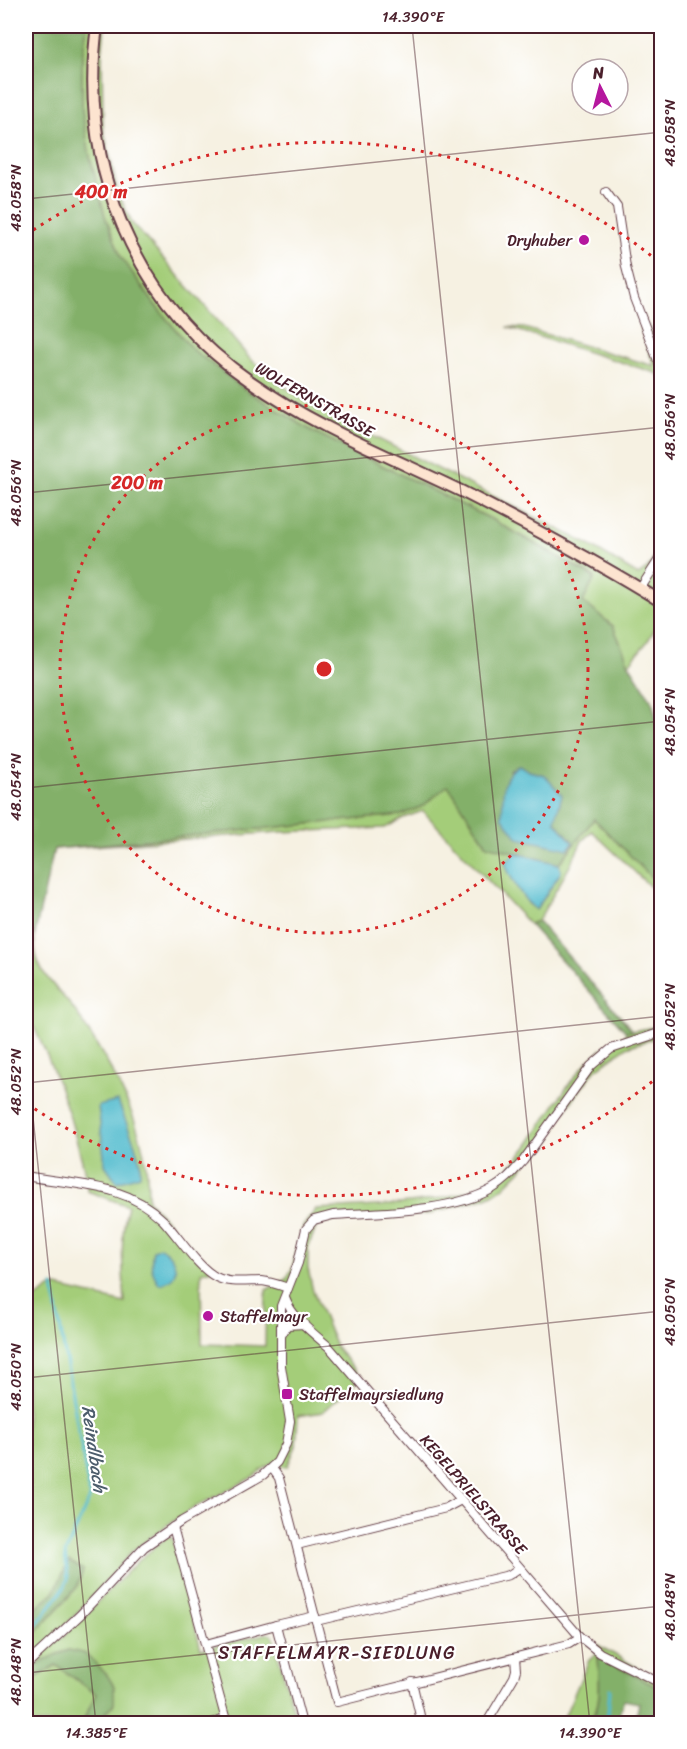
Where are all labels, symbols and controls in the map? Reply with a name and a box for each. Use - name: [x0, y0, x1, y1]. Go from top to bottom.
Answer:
- text: 14.390°E: [382, 4, 446, 30]
- north arrow: [570, 57, 630, 117]
- text: N: [590, 57, 606, 88]
- text: 48.058°N: [657, 99, 683, 167]
- text: 48.058°N: [3, 164, 29, 232]
- text: 400 m: [74, 176, 127, 208]
- place label: Dryhuber: [507, 226, 573, 255]
- marker: Dryhuber: [577, 233, 591, 247]
- street label: WOLFERNSTRASSE: [250, 353, 381, 446]
- text: 48.056°N: [657, 393, 683, 460]
- text: 48.056°N: [3, 459, 29, 526]
- text: 200 m: [110, 467, 163, 499]
- centre of rings: [314, 659, 334, 679]
- text: 48.054°N: [657, 688, 683, 756]
- text: 48.054°N: [3, 753, 29, 821]
- text: 48.052°N: [657, 983, 683, 1051]
- text: 48.052°N: [3, 1048, 29, 1116]
- text: 48.050°N: [657, 1277, 683, 1346]
- place label: Staffelmayr: [220, 1302, 309, 1331]
- marker: Staffelmayr: [201, 1309, 215, 1323]
- text: 48.050°N: [3, 1342, 29, 1411]
- place label: Staffelmayrsiedlung: [299, 1380, 444, 1409]
- marker: Staffelmayrsiedlung: [280, 1387, 294, 1401]
- water label: Reindlbach: [72, 1404, 116, 1496]
- street label: KEGELPRIELSTRASSE: [413, 1427, 535, 1562]
- text: 48.048°N: [657, 1573, 683, 1641]
- district label: STAFFELMAYR-SIEDLUNG: [218, 1637, 456, 1669]
- text: 48.048°N: [3, 1638, 29, 1706]
- text: 14.385°E: [65, 1720, 128, 1746]
- text: 14.390°E: [559, 1720, 623, 1746]

